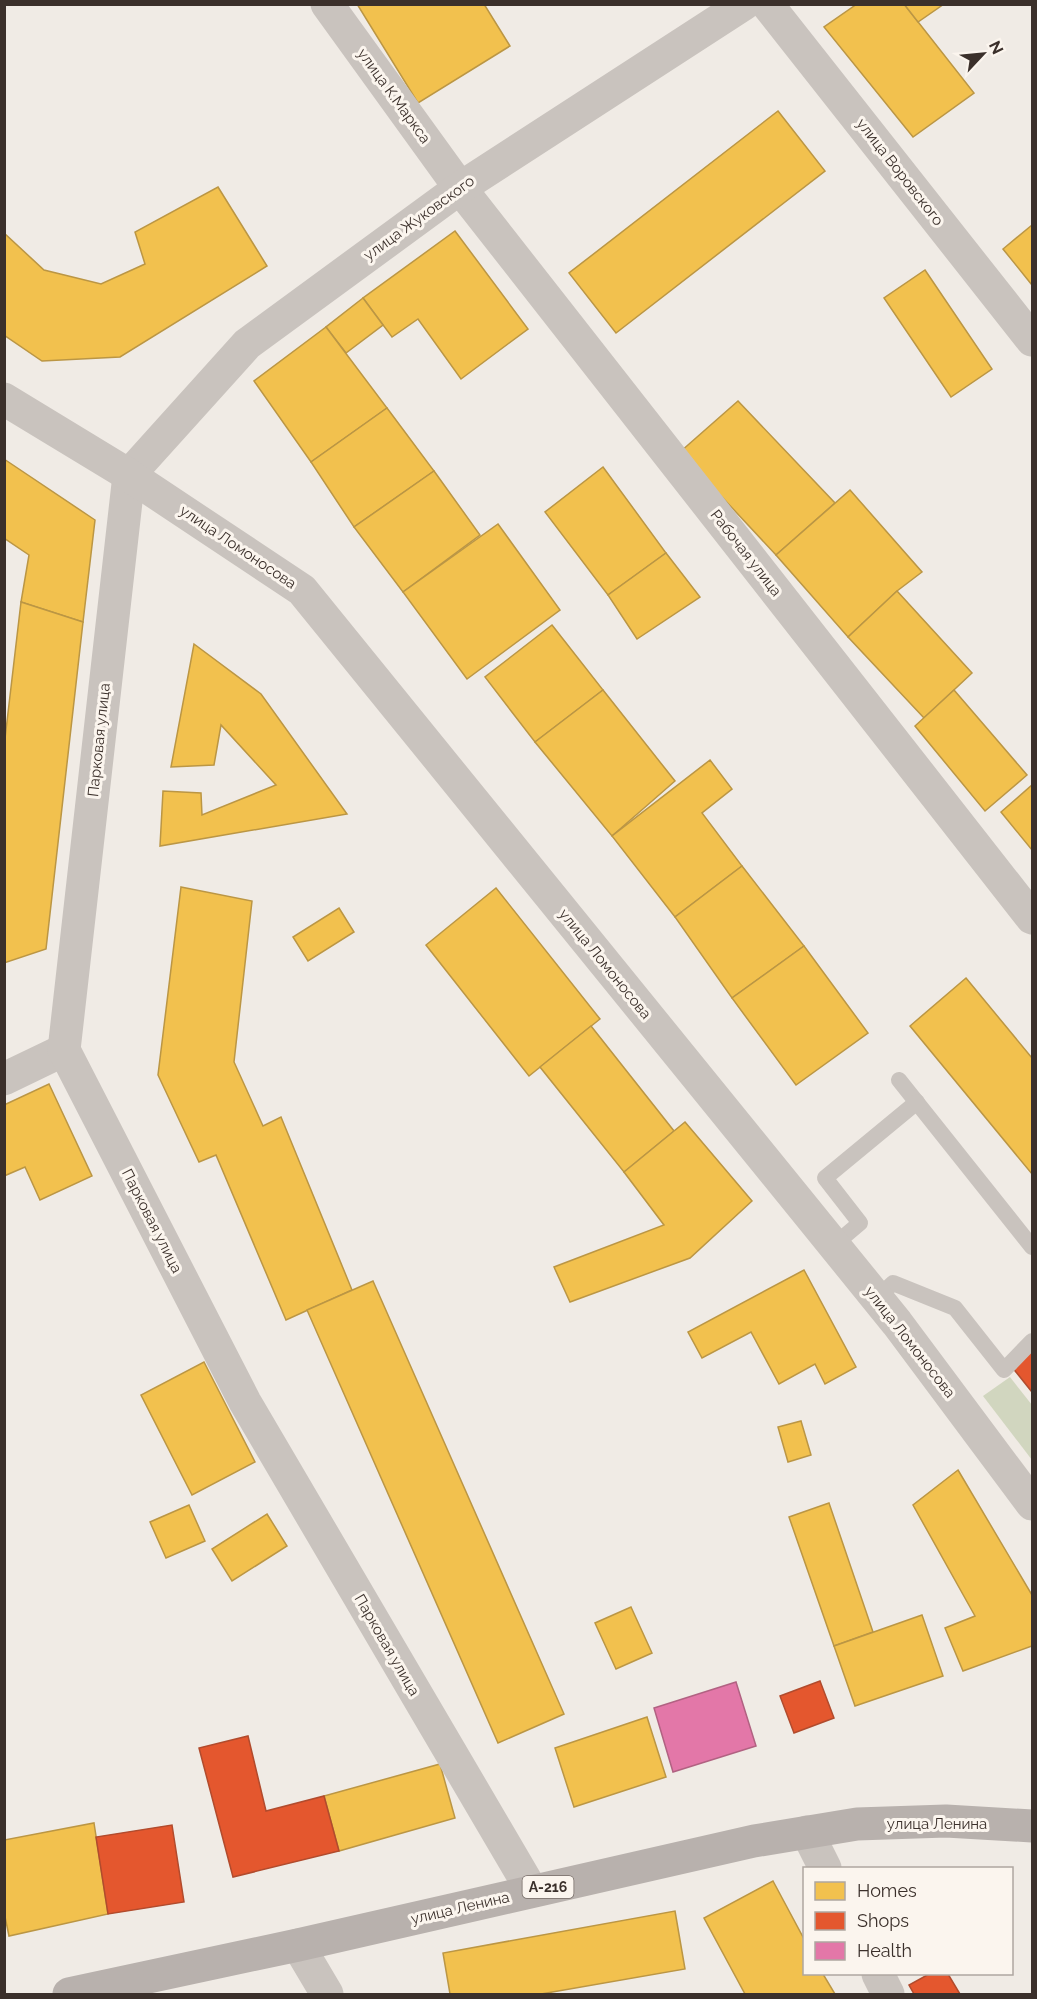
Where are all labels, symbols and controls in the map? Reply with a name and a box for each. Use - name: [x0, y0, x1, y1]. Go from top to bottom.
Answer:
- north arrow: [953, 24, 1013, 84]
- text: N: [985, 38, 1007, 57]
- street label: улица К.Маркса: [354, 45, 434, 147]
- street label: улица Воровского: [853, 115, 947, 229]
- street label: улица Жуковского: [360, 172, 478, 264]
- street label: улица Ломоносова: [176, 501, 300, 593]
- street label: Рабочая улица: [707, 506, 785, 600]
- street label: Парковая улица: [84, 682, 114, 798]
- street label: улица Ломоносова: [555, 905, 655, 1023]
- street label: Парковая улица: [118, 1166, 186, 1276]
- street label: улица Ломоносова: [861, 1283, 959, 1401]
- street label: Парковая улица: [351, 1591, 423, 1699]
- street label: улица Ленина: [887, 1815, 987, 1833]
- legend: [803, 1867, 1013, 1975]
- road number: А-216: [522, 1876, 574, 1898]
- text: Homes: [857, 1880, 917, 1901]
- street label: улица Ленина: [409, 1888, 511, 1928]
- text: Shops: [857, 1910, 909, 1931]
- text: Health: [857, 1940, 912, 1961]

